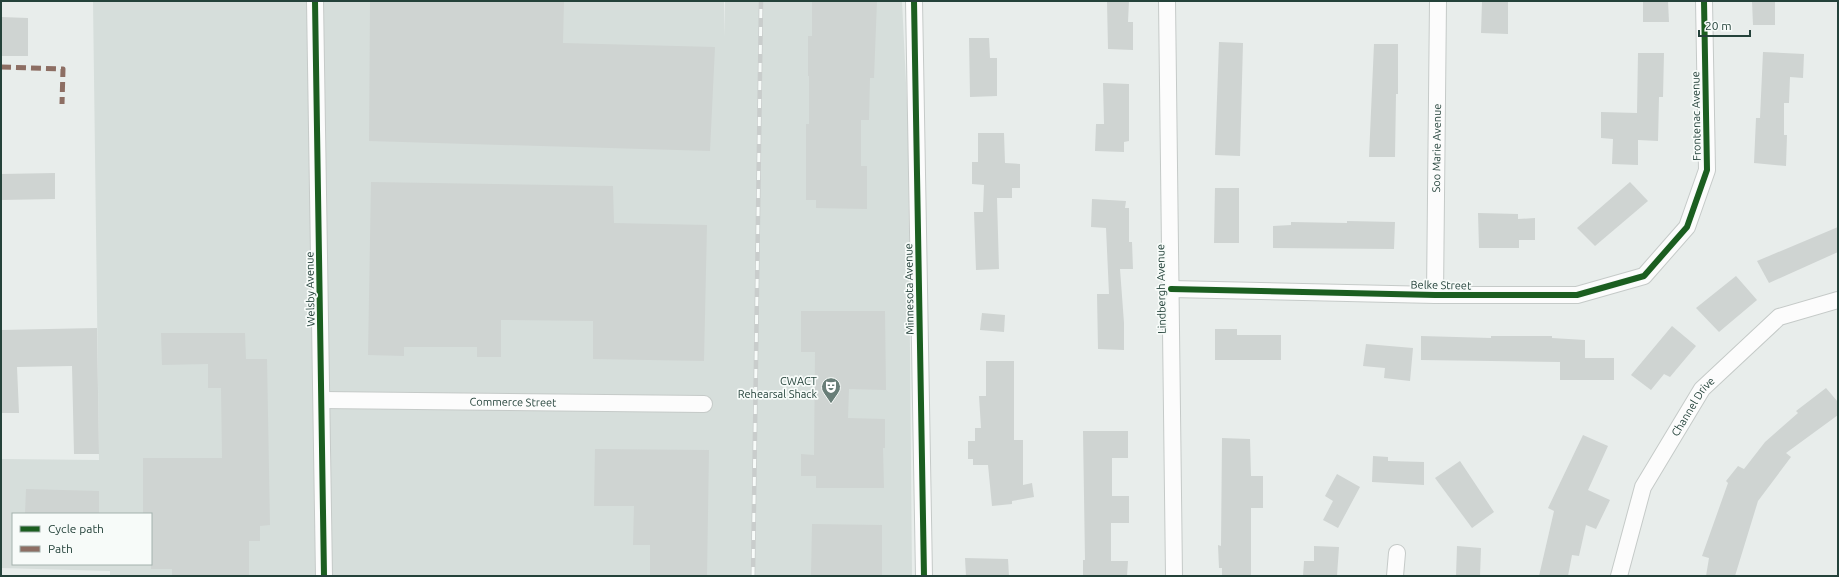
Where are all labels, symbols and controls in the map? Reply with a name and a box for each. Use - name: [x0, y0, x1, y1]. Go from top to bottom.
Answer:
- scale bar: [1699, 12, 1750, 38]
- text: 20 m: [1705, 19, 1732, 32]
- street label: Frontenac Avenue: [1689, 71, 1703, 161]
- street label: Soo Marie Avenue: [1430, 103, 1443, 193]
- street label: Minnesota Avenue: [902, 243, 916, 335]
- street label: Lindbergh Avenue: [1154, 244, 1168, 334]
- street label: Welsby Avenue: [303, 251, 317, 327]
- street label: Belke Street: [1411, 278, 1472, 292]
- street label: Channel Drive: [1669, 374, 1717, 438]
- place label: CWACT Rehearsal Shack: [738, 375, 817, 400]
- theatre icon: CWACT Rehearsal Shack: [820, 376, 842, 404]
- street label: Commerce Street: [469, 396, 557, 408]
- legend: [12, 513, 152, 565]
- text: Cycle path: [48, 522, 104, 535]
- text: Path: [48, 542, 73, 555]

